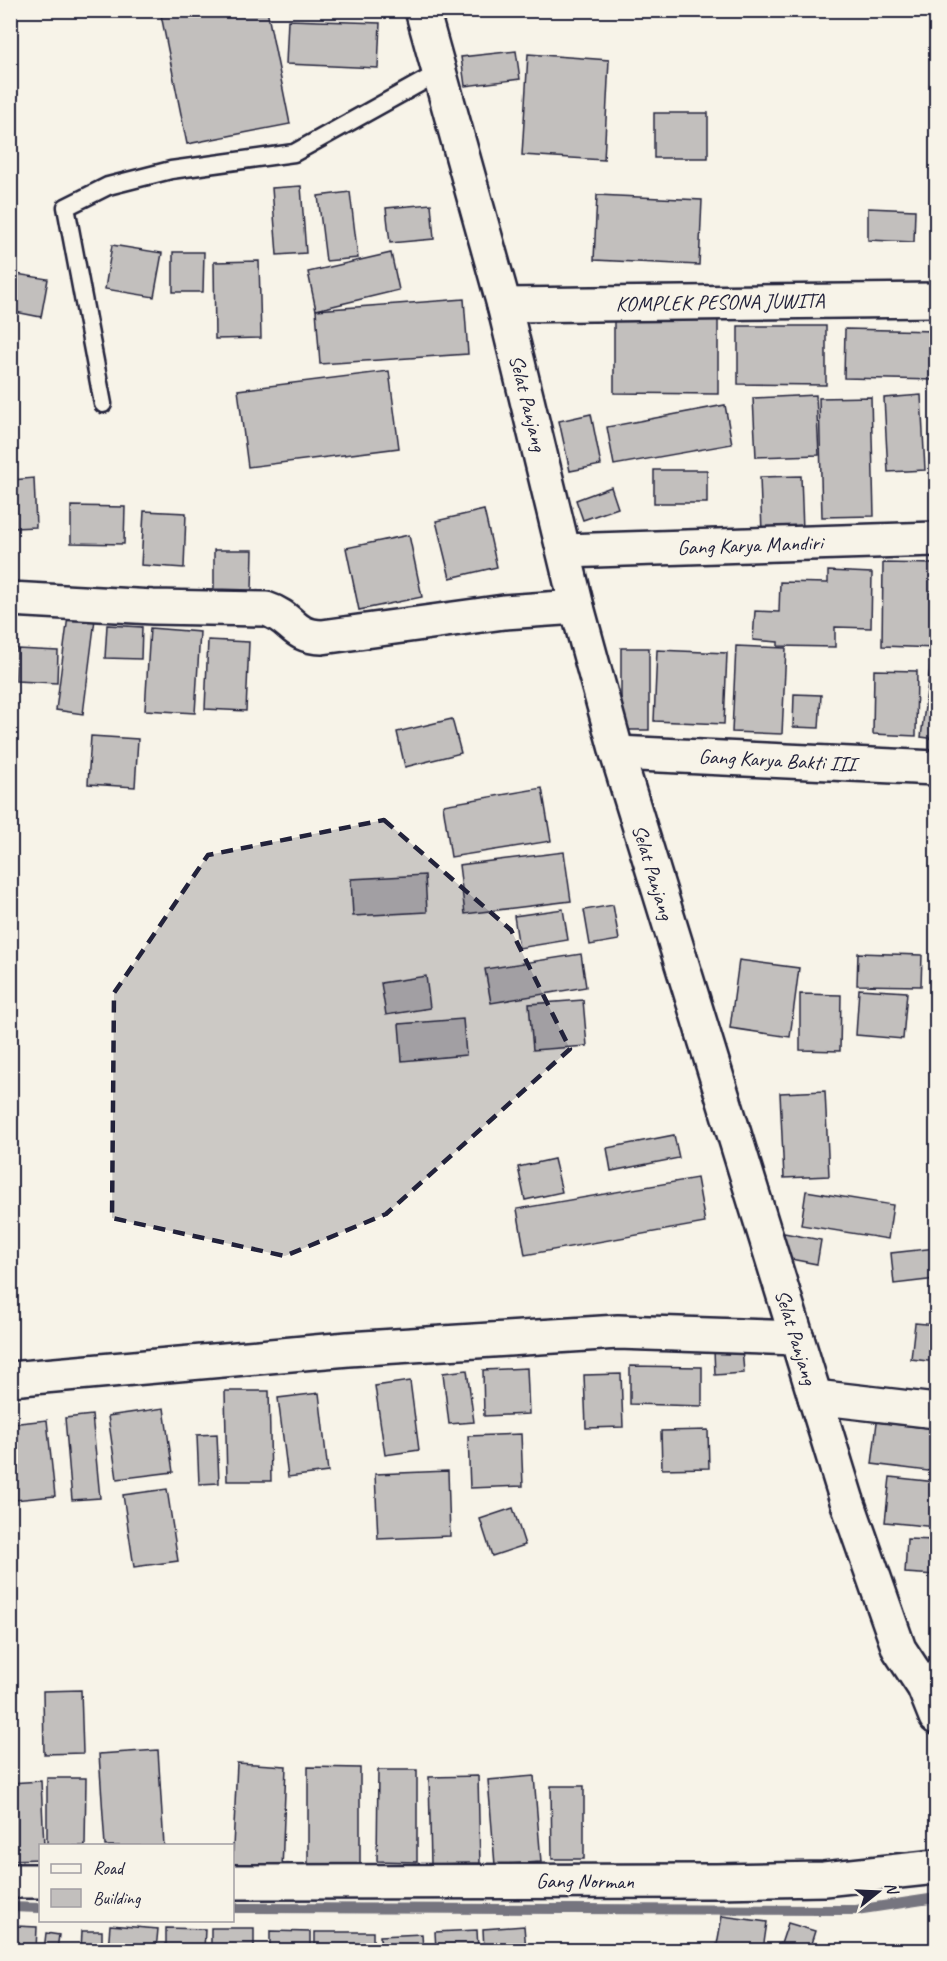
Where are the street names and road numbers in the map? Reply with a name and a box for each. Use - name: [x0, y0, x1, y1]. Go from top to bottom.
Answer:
- street label: KOMPLEK PESONA JUWITA: [615, 287, 825, 317]
- street label: Selat Panjang: [504, 352, 553, 455]
- street label: Gang Karya Mandiri: [677, 529, 826, 561]
- street label: Gang Karya Bakti III: [698, 743, 861, 777]
- street label: Selat Panjang: [626, 821, 680, 924]
- street label: Selat Panjang: [769, 1286, 823, 1389]
- street label: Gang Norman: [536, 1868, 635, 1894]

